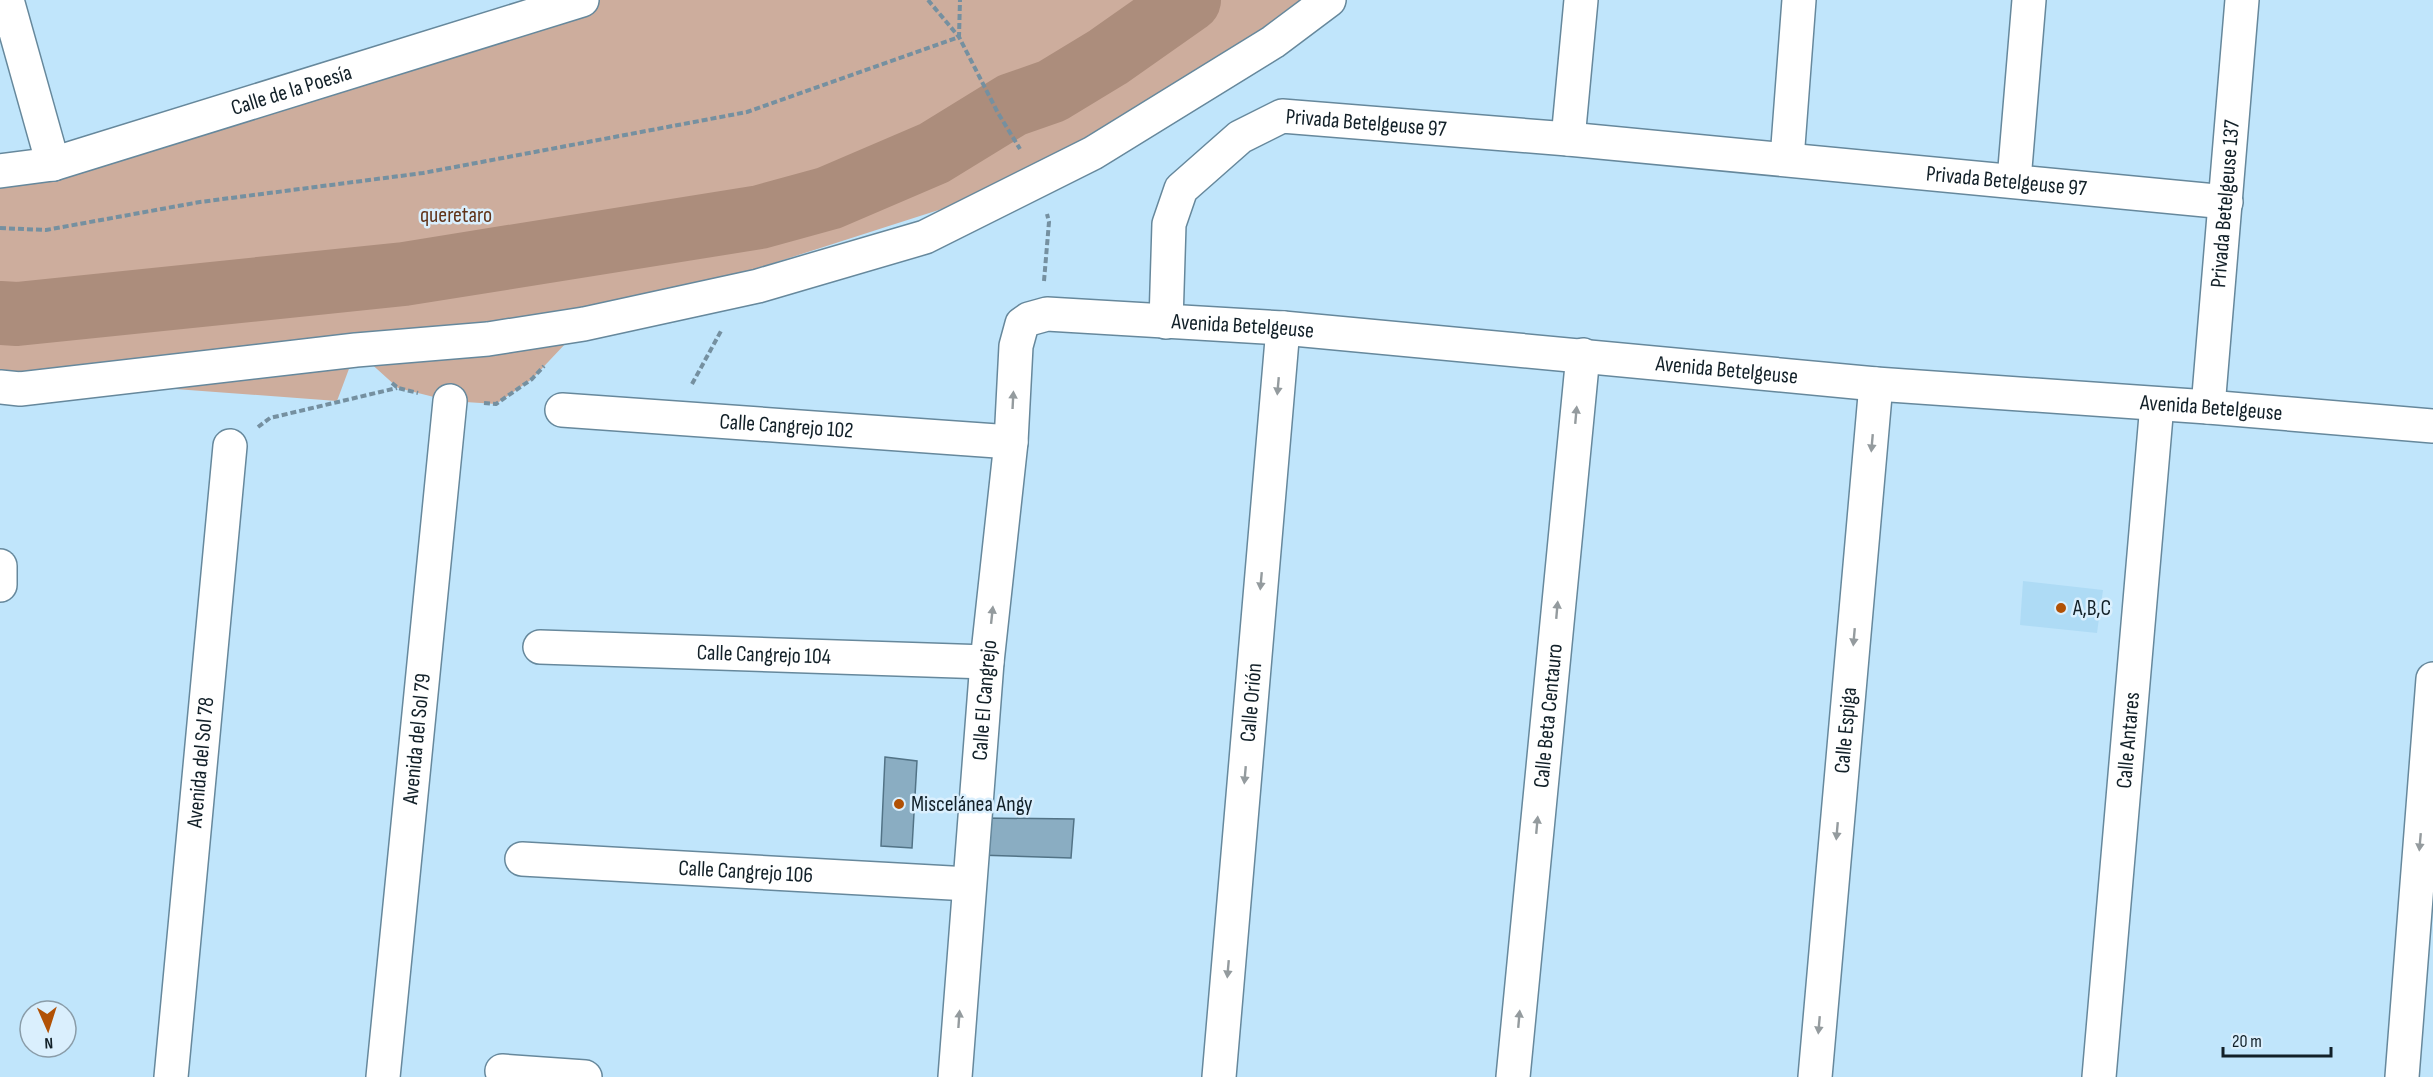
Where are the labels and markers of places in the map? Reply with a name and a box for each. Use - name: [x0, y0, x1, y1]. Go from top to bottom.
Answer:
- place label: A,B,C: [2072, 595, 2111, 622]
- marker: A,B,C: [2054, 601, 2068, 615]
- place label: Miscelánea Angy: [911, 791, 1033, 818]
- marker: Miscelánea Angy: [892, 797, 906, 811]

